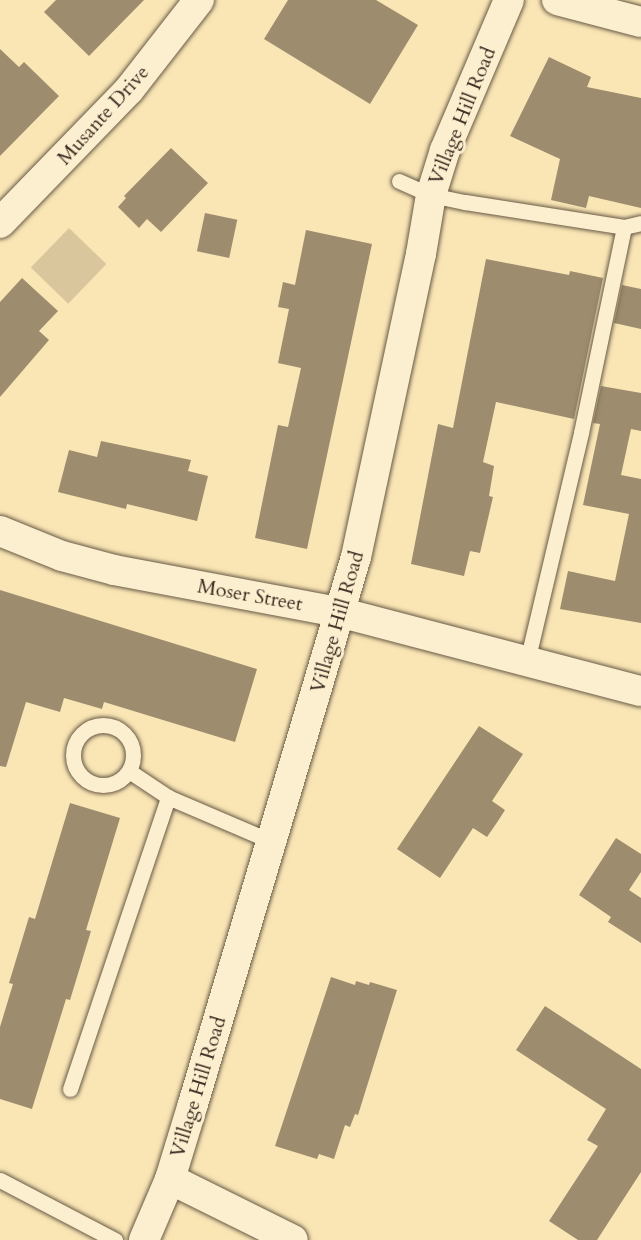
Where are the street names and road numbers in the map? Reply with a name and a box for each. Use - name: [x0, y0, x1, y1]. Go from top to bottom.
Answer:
- street label: Village Hill Road: [423, 44, 501, 188]
- street label: Musante Drive: [52, 60, 154, 170]
- street label: Village Hill Road: [305, 548, 369, 696]
- street label: Moser Street: [196, 574, 304, 616]
- street label: Village Hill Road: [165, 1013, 231, 1161]

